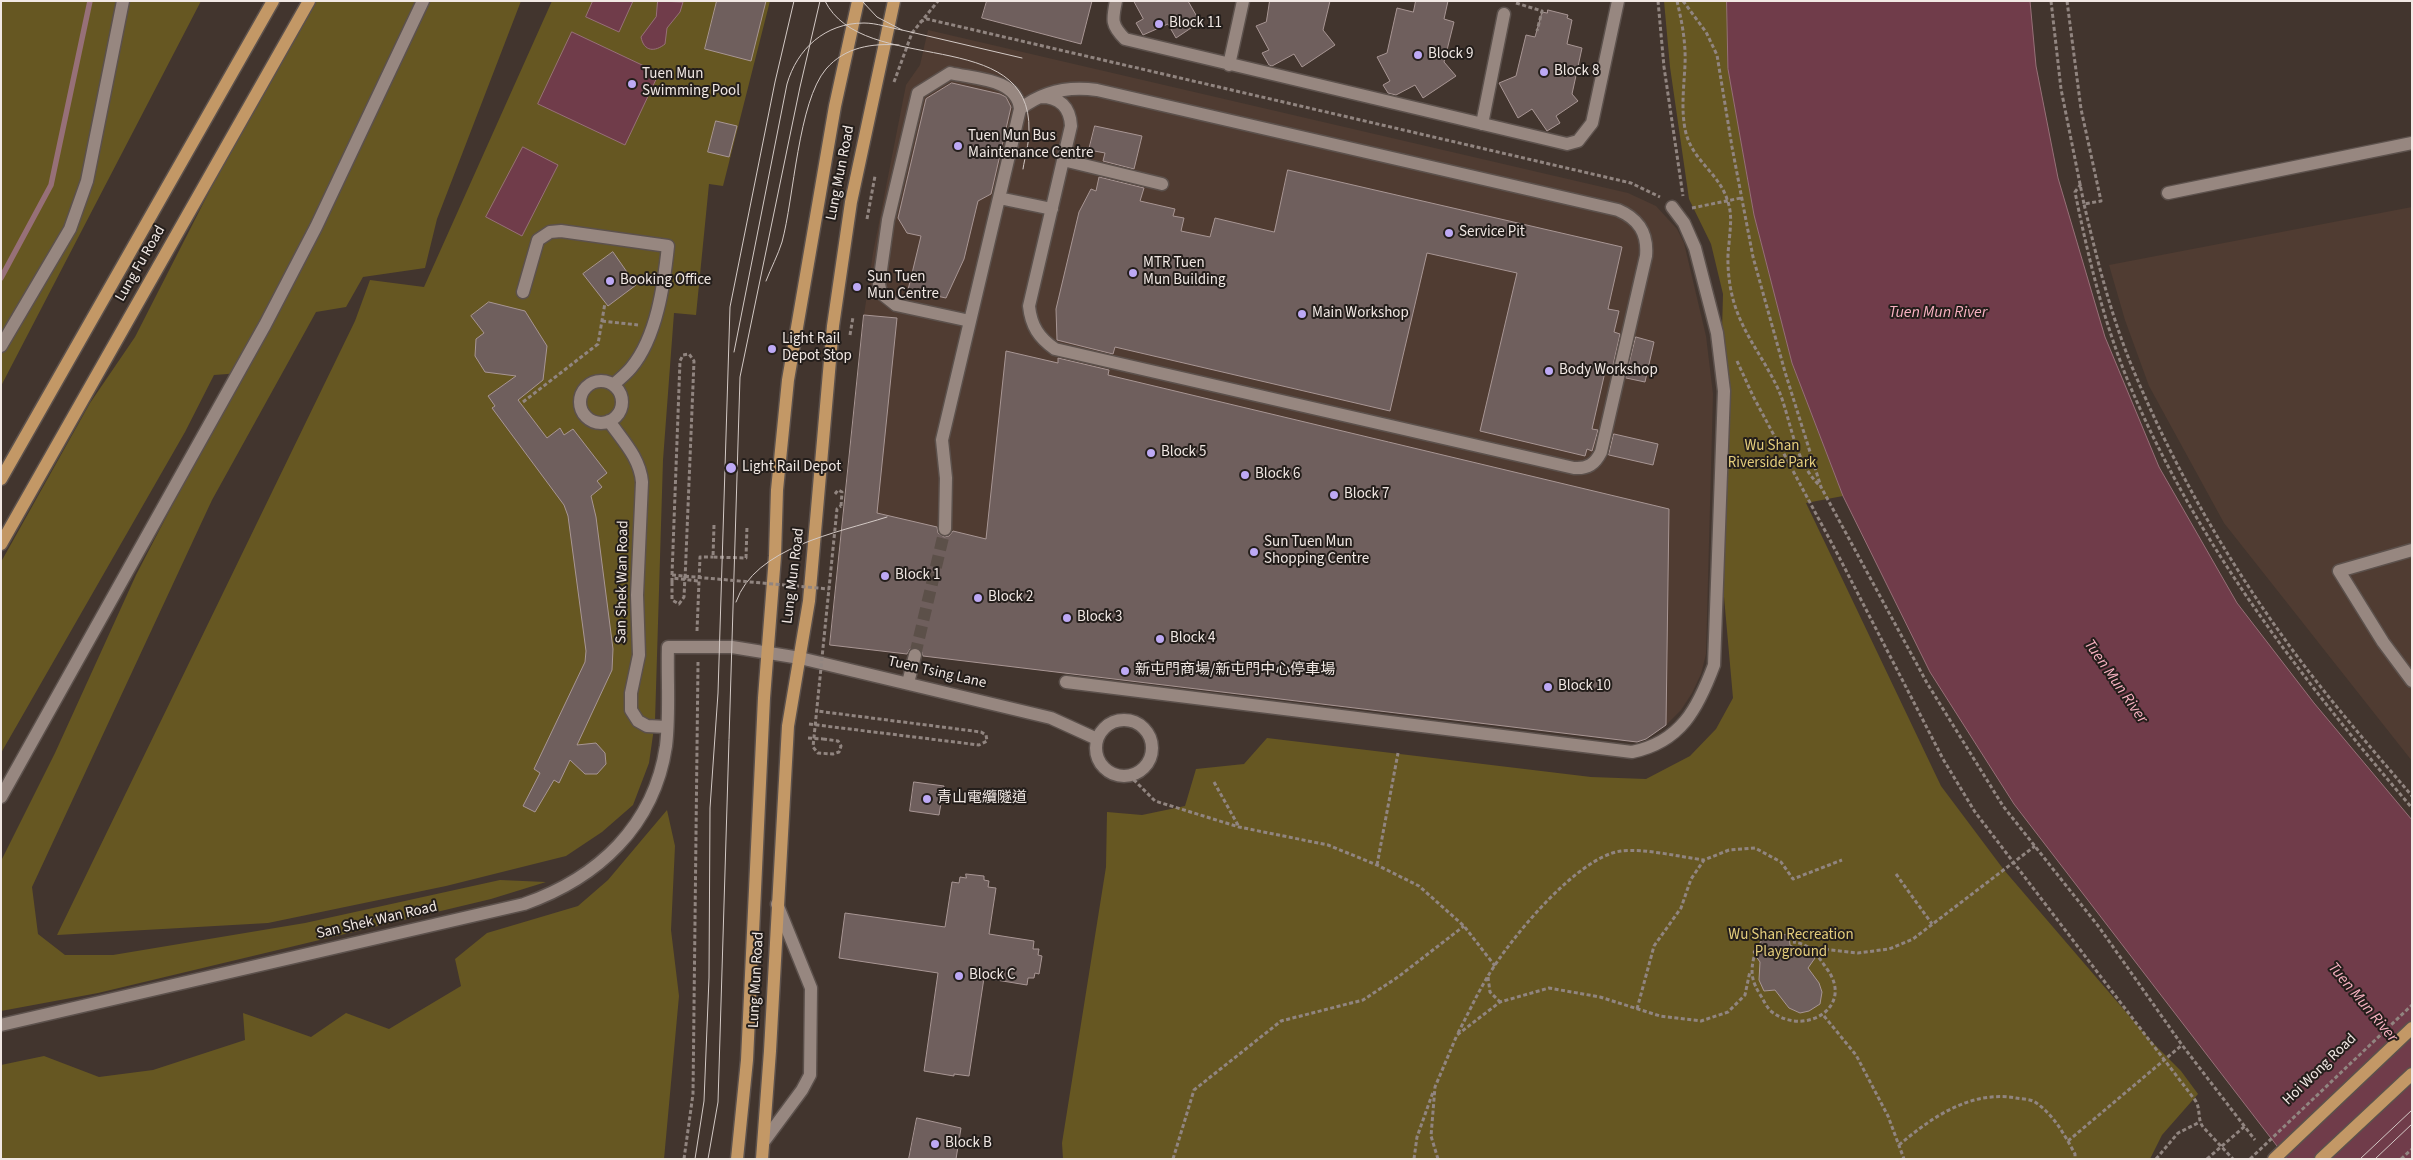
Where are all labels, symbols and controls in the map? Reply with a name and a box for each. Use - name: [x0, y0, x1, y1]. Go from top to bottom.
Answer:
- place label: Block 11: [1169, 15, 1222, 33]
- marker: Block 11: [1153, 18, 1165, 30]
- place label: Block 9: [1428, 46, 1473, 64]
- marker: Block 9: [1412, 49, 1424, 61]
- place label: Block 8: [1554, 63, 1599, 81]
- place label: Tuen Mun Swimming Pool: [642, 66, 740, 101]
- marker: Block 8: [1538, 66, 1550, 78]
- marker: Tuen Mun Swimming Pool: [626, 78, 638, 90]
- street label: Lung Mun Road: [823, 124, 859, 222]
- place label: Tuen Mun Bus Maintenance Centre: [968, 128, 1093, 163]
- marker: Tuen Mun Bus Maintenance Centre: [952, 140, 964, 152]
- street label: Lung Fu Road: [112, 223, 170, 305]
- place label: Service Pit: [1459, 224, 1525, 242]
- marker: Service Pit: [1443, 227, 1455, 239]
- place label: MTR Tuen Mun Building: [1143, 255, 1226, 290]
- marker: MTR Tuen Mun Building: [1127, 267, 1139, 279]
- place label: Sun Tuen Mun Centre: [867, 269, 939, 304]
- place label: Booking Office: [620, 272, 711, 290]
- marker: Booking Office: [604, 275, 616, 287]
- marker: Sun Tuen Mun Centre: [851, 281, 863, 293]
- water label: Tuen Mun River: [1889, 303, 1987, 323]
- place label: Main Workshop: [1312, 305, 1409, 323]
- marker: Main Workshop: [1296, 308, 1308, 320]
- place label: Light Rail Depot Stop: [782, 331, 852, 366]
- marker: Light Rail Depot Stop: [766, 343, 778, 355]
- place label: Body Workshop: [1559, 362, 1658, 380]
- marker: Body Workshop: [1543, 365, 1555, 377]
- park label: Wu Shan Riverside Park: [1728, 438, 1816, 473]
- place label: Block 5: [1161, 444, 1206, 462]
- marker: Block 5: [1145, 447, 1157, 459]
- place label: Light Rail Depot: [742, 459, 841, 477]
- marker: Light Rail Depot: [724, 461, 738, 475]
- place label: Block 6: [1255, 466, 1300, 484]
- marker: Block 6: [1239, 469, 1251, 481]
- place label: Block 7: [1344, 486, 1389, 504]
- marker: Block 7: [1328, 489, 1340, 501]
- street label: San Shek Wan Road: [613, 520, 633, 644]
- street label: Lung Mun Road: [779, 527, 809, 625]
- place label: Sun Tuen Mun Shopping Centre: [1264, 534, 1369, 569]
- marker: Sun Tuen Mun Shopping Centre: [1248, 546, 1260, 558]
- place label: Block 1: [895, 567, 940, 585]
- marker: Block 1: [879, 570, 891, 582]
- place label: Block 2: [988, 589, 1033, 607]
- marker: Block 2: [972, 592, 984, 604]
- place label: Block 3: [1077, 609, 1122, 627]
- marker: Block 3: [1061, 612, 1073, 624]
- place label: Block 4: [1170, 630, 1215, 648]
- marker: Block 4: [1154, 633, 1166, 645]
- water label: Tuen Mun River: [2079, 636, 2151, 728]
- street label: Tuen Tsing Lane: [886, 653, 988, 693]
- place label: 新屯門商場/新屯門中心停車場: [1135, 662, 1335, 680]
- marker: 新屯門商場/新屯門中心停車場: [1119, 665, 1131, 677]
- place label: Block 10: [1558, 678, 1611, 696]
- marker: Block 10: [1542, 681, 1554, 693]
- place label: 青山電纜隧道: [937, 790, 1027, 808]
- marker: 青山電纜隧道: [921, 793, 933, 805]
- street label: San Shek Wan Road: [315, 898, 439, 944]
- park label: Wu Shan Recreation Playground: [1728, 927, 1854, 962]
- street label: Lung Mun Road: [745, 931, 769, 1029]
- water label: Tuen Mun River: [2323, 959, 2401, 1047]
- place label: Block C: [969, 967, 1016, 985]
- marker: Block C: [953, 970, 965, 982]
- street label: Hoi Wong Road: [2279, 1030, 2361, 1110]
- place label: Block B: [945, 1135, 992, 1153]
- marker: Block B: [929, 1138, 941, 1150]

